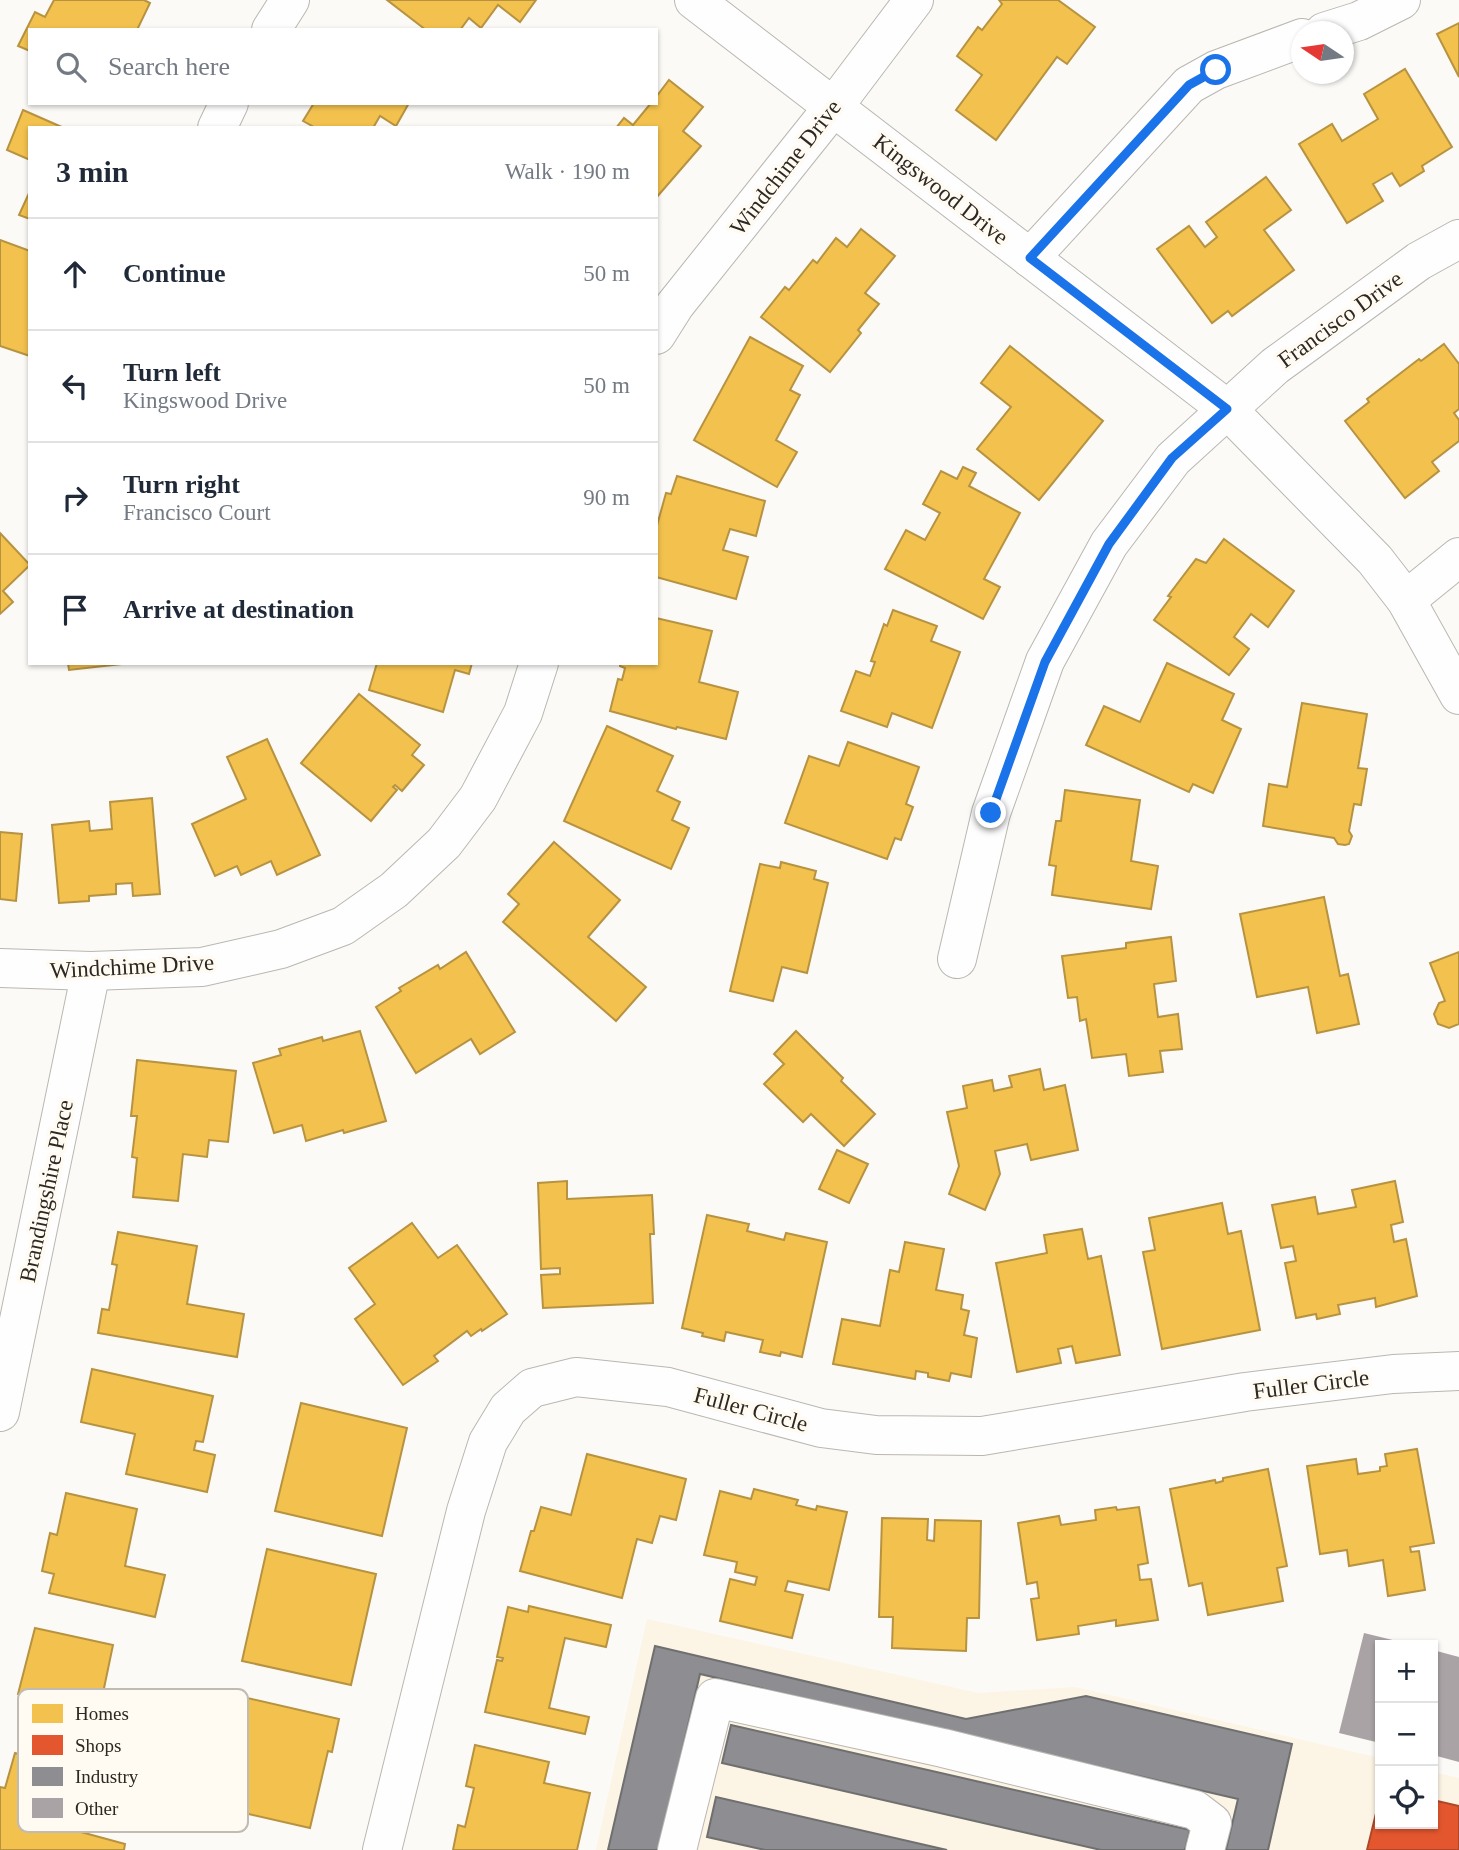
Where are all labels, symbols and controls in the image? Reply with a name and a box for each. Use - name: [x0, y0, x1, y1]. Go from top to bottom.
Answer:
- north arrow: [1291, 21, 1354, 84]
- search box: [28, 28, 658, 105]
- icon: search: [52, 48, 90, 86]
- text: Search here: [108, 52, 230, 81]
- route start: [1200, 54, 1231, 85]
- street label: Windchime Drive: [725, 95, 846, 240]
- street label: Kingswood Drive: [868, 129, 1013, 250]
- text: 3 min: [56, 155, 129, 188]
- text: Walk · 190 m: [505, 159, 630, 184]
- icon: ahead: [56, 255, 94, 293]
- text: Continue: [123, 259, 226, 288]
- text: 50 m: [583, 261, 630, 286]
- street label: Francisco Drive: [1273, 266, 1407, 373]
- text: Turn left: [123, 358, 221, 387]
- icon: left: [56, 367, 94, 405]
- text: 50 m: [583, 373, 630, 398]
- text: Kingswood Drive: [123, 388, 287, 413]
- text: Turn right: [123, 470, 240, 499]
- icon: right: [56, 479, 94, 517]
- text: 90 m: [583, 485, 630, 510]
- text: Francisco Court: [123, 500, 271, 525]
- icon: arrive: [56, 591, 94, 629]
- text: Arrive at destination: [123, 595, 354, 624]
- route end: [975, 797, 1006, 828]
- street label: Windchime Drive: [49, 950, 215, 983]
- street label: Brandingshire Place: [15, 1098, 78, 1285]
- street label: Fuller Circle: [1252, 1365, 1371, 1404]
- street label: Fuller Circle: [691, 1382, 811, 1437]
- map controls: [1375, 1640, 1438, 1829]
- button: +: [1375, 1640, 1438, 1703]
- legend: [18, 1689, 248, 1832]
- text: Homes: [75, 1703, 129, 1724]
- button: −: [1375, 1703, 1438, 1766]
- text: Shops: [75, 1735, 121, 1756]
- text: Industry: [75, 1766, 139, 1787]
- button: locate: [1375, 1766, 1438, 1829]
- text: Other: [75, 1798, 119, 1819]

